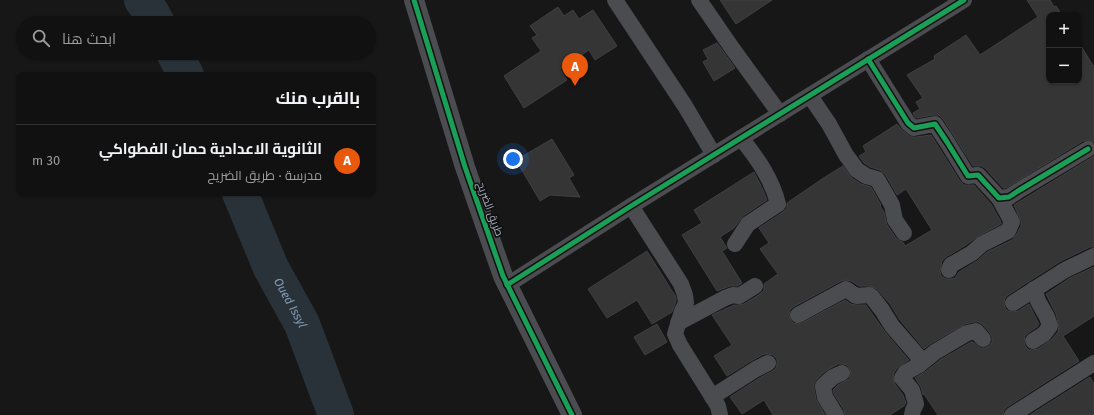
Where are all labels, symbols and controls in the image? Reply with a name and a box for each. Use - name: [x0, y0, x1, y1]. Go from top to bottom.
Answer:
- map controls: [1046, 12, 1082, 84]
- button: +: [1046, 12, 1082, 48]
- search box: [16, 16, 376, 60]
- icon: search: [30, 27, 52, 49]
- text: ابحث هنا: [62, 30, 116, 48]
- button: −: [1046, 48, 1082, 84]
- pin: A: [562, 53, 588, 86]
- text: بالقرب منك: [276, 88, 360, 109]
- text: الثانوية الاعدادية حمان الفطواكي: [99, 140, 322, 158]
- your location: [503, 149, 523, 169]
- text: 30 m: [32, 153, 60, 168]
- text: A: [343, 153, 351, 168]
- text: مدرسة · طريق الضريح: [208, 168, 322, 183]
- street label: طريق الضريح: [473, 180, 506, 238]
- water label: Oued Issyl: [271, 275, 310, 330]

